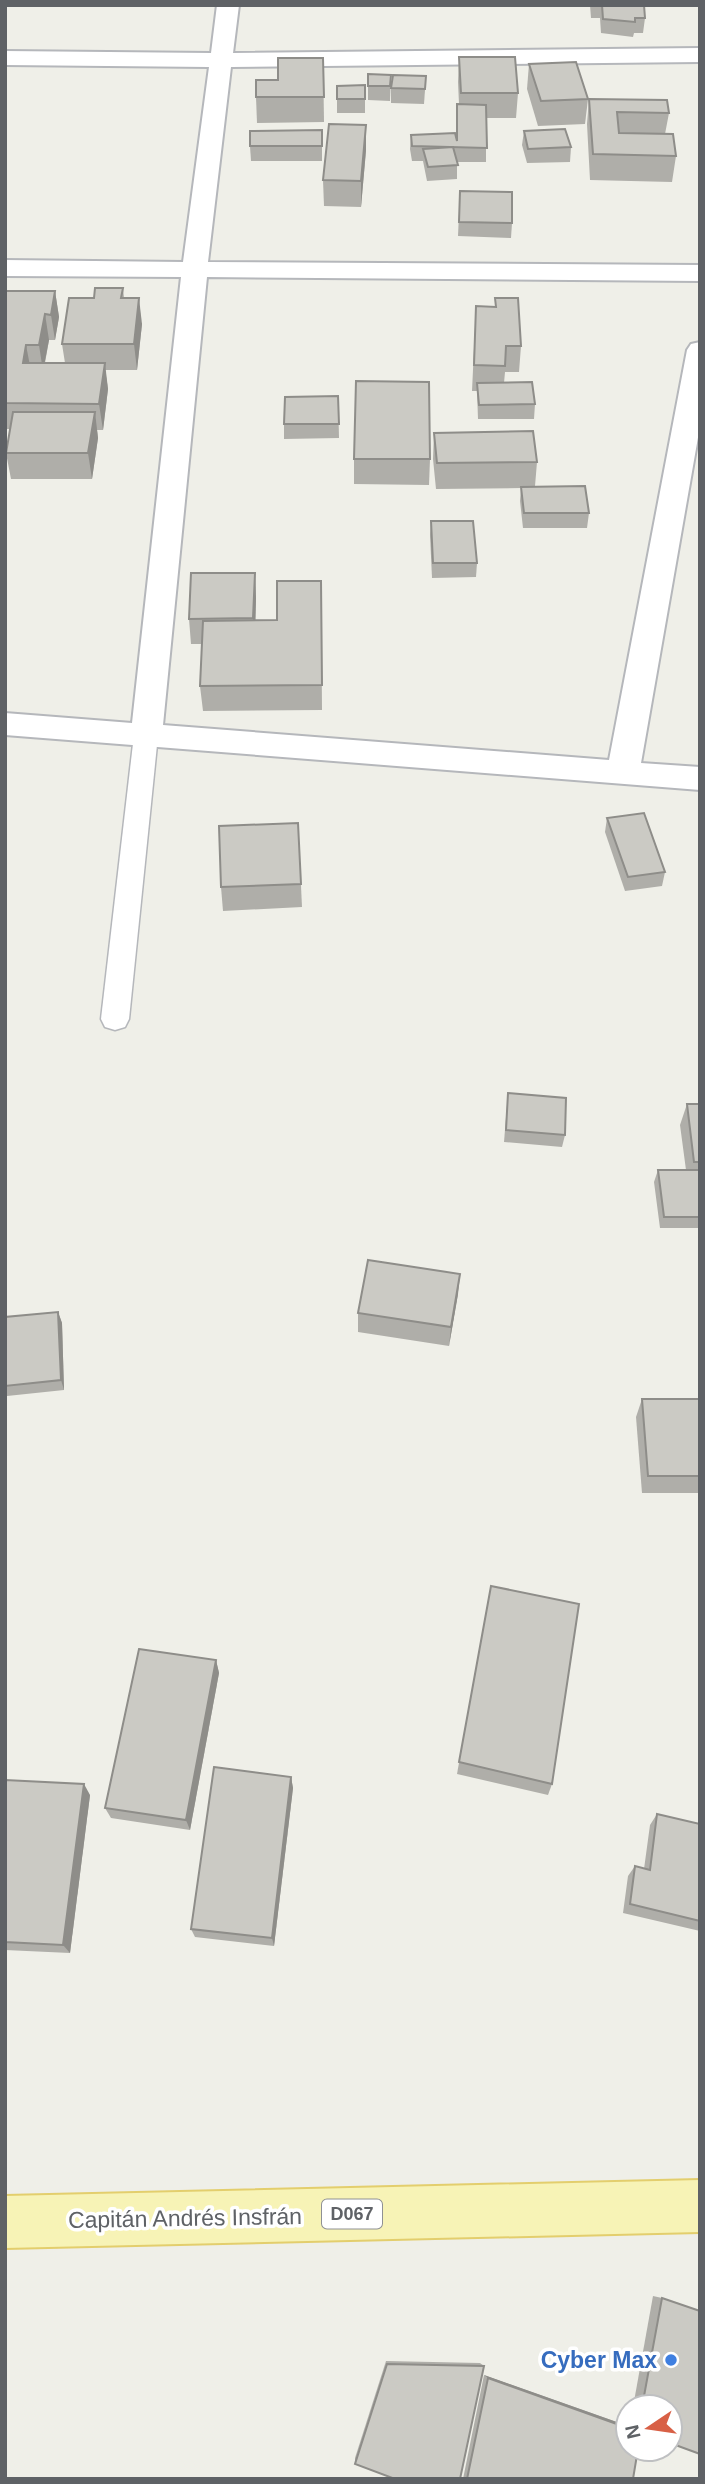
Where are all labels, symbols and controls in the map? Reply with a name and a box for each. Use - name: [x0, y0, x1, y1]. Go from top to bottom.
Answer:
- road number: D067: [322, 2200, 382, 2228]
- street label: Capitán Andrés Insfrán: [68, 2203, 302, 2233]
- place label: Cyber Max: [541, 2347, 657, 2373]
- marker: Cyber Max: [663, 2352, 679, 2368]
- north arrow: [614, 2393, 684, 2463]
- text: N: [621, 2423, 645, 2441]

